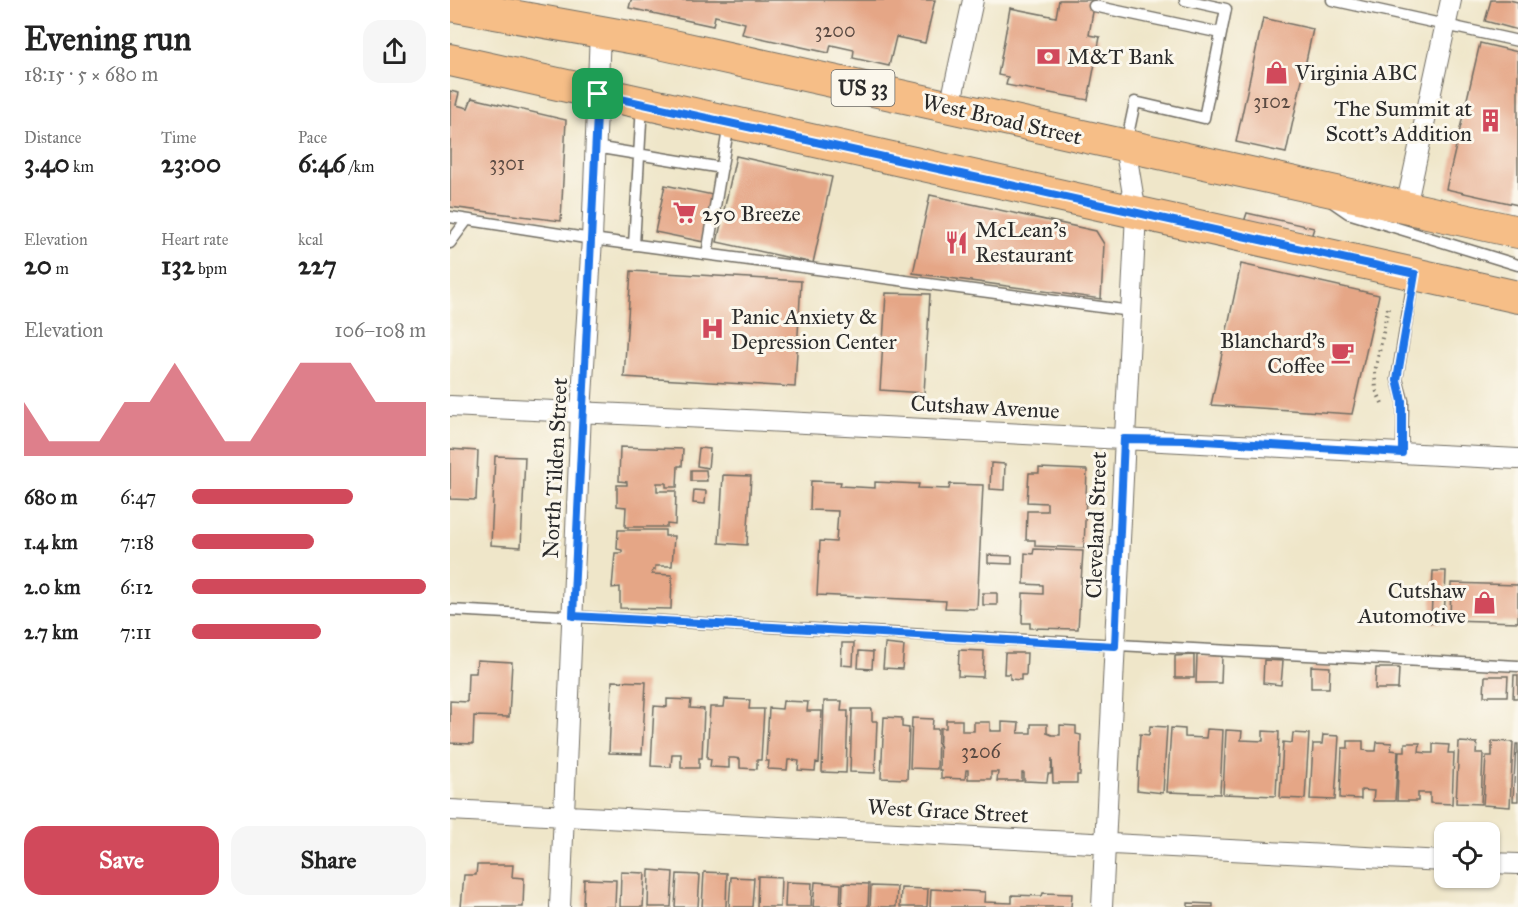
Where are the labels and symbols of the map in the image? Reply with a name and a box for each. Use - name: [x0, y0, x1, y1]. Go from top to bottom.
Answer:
- house number: 3200: [814, 18, 856, 42]
- bank icon: M&T Bank: [1036, 43, 1062, 69]
- place label: M&T Bank: [1067, 43, 1175, 70]
- shop icon: Virginia ABC: [1264, 59, 1290, 85]
- place label: Virginia ABC: [1294, 59, 1417, 86]
- pin: [572, 68, 623, 119]
- road number: US 33: [832, 70, 894, 106]
- street label: West Broad Street: [919, 87, 1085, 151]
- house number: 3102: [1253, 89, 1291, 113]
- place label: The Summit at Scott’s Addition: [1326, 95, 1472, 147]
- building icon: The Summit at Scott’s Addition: [1477, 108, 1503, 134]
- house number: 3301: [489, 151, 525, 175]
- supermarket icon: 250 Breeze: [671, 200, 697, 226]
- place label: 250 Breeze: [702, 200, 801, 227]
- place label: McLean's Restaurant: [975, 216, 1074, 268]
- restaurant icon: McLean's Restaurant: [944, 229, 970, 255]
- place label: Panic Anxiety & Depression Center: [731, 303, 897, 355]
- hospital icon: Panic Anxiety & Depression Center: [700, 316, 726, 342]
- place label: Blanchard's Coffee: [1220, 327, 1325, 379]
- cafe icon: Blanchard's Coffee: [1330, 340, 1356, 366]
- street label: North Tilden Street: [537, 377, 573, 559]
- street label: Cutshaw Avenue: [910, 390, 1060, 424]
- street label: Cleveland Street: [1080, 451, 1112, 599]
- place label: Cutshaw Automotive: [1357, 577, 1467, 629]
- shop icon: Cutshaw Automotive: [1471, 590, 1497, 616]
- house number: 3206: [961, 739, 1002, 763]
- street label: West Grace Street: [867, 793, 1029, 829]

